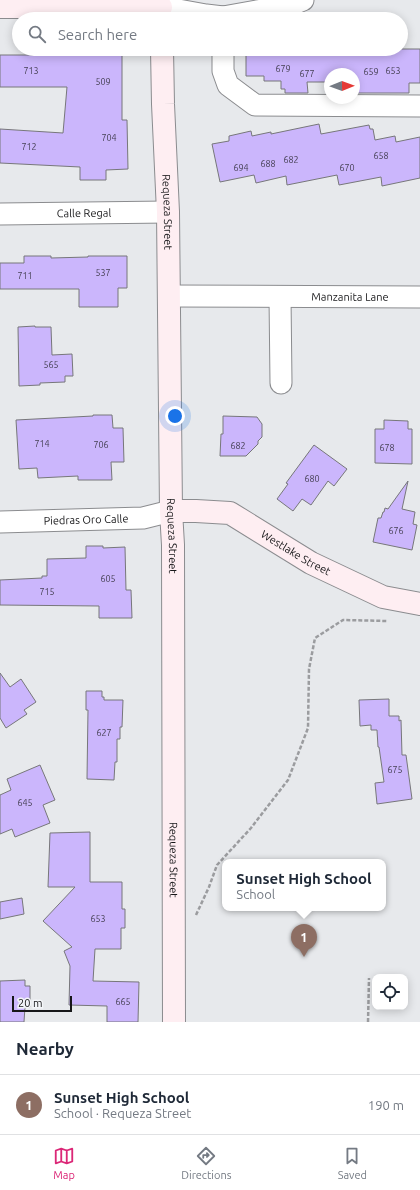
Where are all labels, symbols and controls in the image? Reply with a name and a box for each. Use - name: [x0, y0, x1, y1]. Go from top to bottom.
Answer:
- search box: [12, 12, 408, 56]
- icon: search: [26, 23, 48, 45]
- text: Search here: [58, 26, 137, 43]
- house number: 679: [275, 64, 291, 74]
- house number: 713: [23, 66, 39, 76]
- house number: 653: [385, 66, 401, 76]
- house number: 659: [363, 67, 379, 77]
- north arrow: [324, 68, 360, 104]
- house number: 677: [299, 69, 315, 79]
- house number: 509: [95, 77, 111, 87]
- house number: 704: [101, 133, 117, 143]
- house number: 712: [21, 142, 37, 152]
- house number: 658: [373, 151, 389, 161]
- house number: 682: [283, 155, 299, 165]
- house number: 688: [260, 159, 276, 169]
- house number: 694: [233, 163, 249, 173]
- house number: 670: [339, 163, 355, 173]
- street label: Requeza Street: [160, 174, 174, 250]
- street label: Calle Regal: [57, 207, 111, 219]
- house number: 537: [95, 268, 111, 278]
- house number: 711: [17, 271, 33, 281]
- street label: Manzanita Lane: [311, 291, 389, 303]
- house number: 565: [43, 360, 59, 370]
- your location: [165, 406, 185, 426]
- house number: 714: [34, 439, 50, 449]
- house number: 706: [93, 440, 109, 450]
- house number: 682: [230, 441, 246, 451]
- house number: 678: [379, 443, 395, 453]
- house number: 680: [304, 474, 320, 484]
- street label: Requeza Street: [165, 498, 179, 574]
- street label: Piedras Oro Calle: [43, 512, 129, 527]
- house number: 676: [388, 526, 404, 536]
- street label: Westlake Street: [259, 528, 333, 578]
- house number: 605: [100, 574, 116, 584]
- house number: 715: [39, 587, 55, 597]
- house number: 627: [96, 728, 112, 738]
- house number: 675: [387, 765, 403, 775]
- house number: 645: [17, 798, 33, 808]
- street label: Requeza Street: [168, 822, 180, 898]
- popup: [222, 859, 386, 911]
- text: Sunset High School: [236, 870, 372, 887]
- text: School: [236, 887, 275, 901]
- house number: 653: [90, 914, 106, 924]
- pin: 1: [291, 924, 317, 957]
- map controls: [372, 974, 408, 1010]
- button: locate: [372, 974, 408, 1010]
- scale bar: [12, 994, 72, 1013]
- text: 20 m: [18, 997, 42, 1009]
- house number: 665: [115, 997, 131, 1007]
- text: Nearby: [16, 1039, 74, 1058]
- text: Sunset High School: [54, 1089, 189, 1106]
- text: 1: [25, 1098, 33, 1112]
- text: 190 m: [368, 1098, 404, 1112]
- text: School · Requeza Street: [54, 1106, 191, 1120]
- tab: Map: [53, 1145, 75, 1181]
- tab: Directions: [181, 1145, 231, 1181]
- tab: Saved: [338, 1145, 367, 1181]

